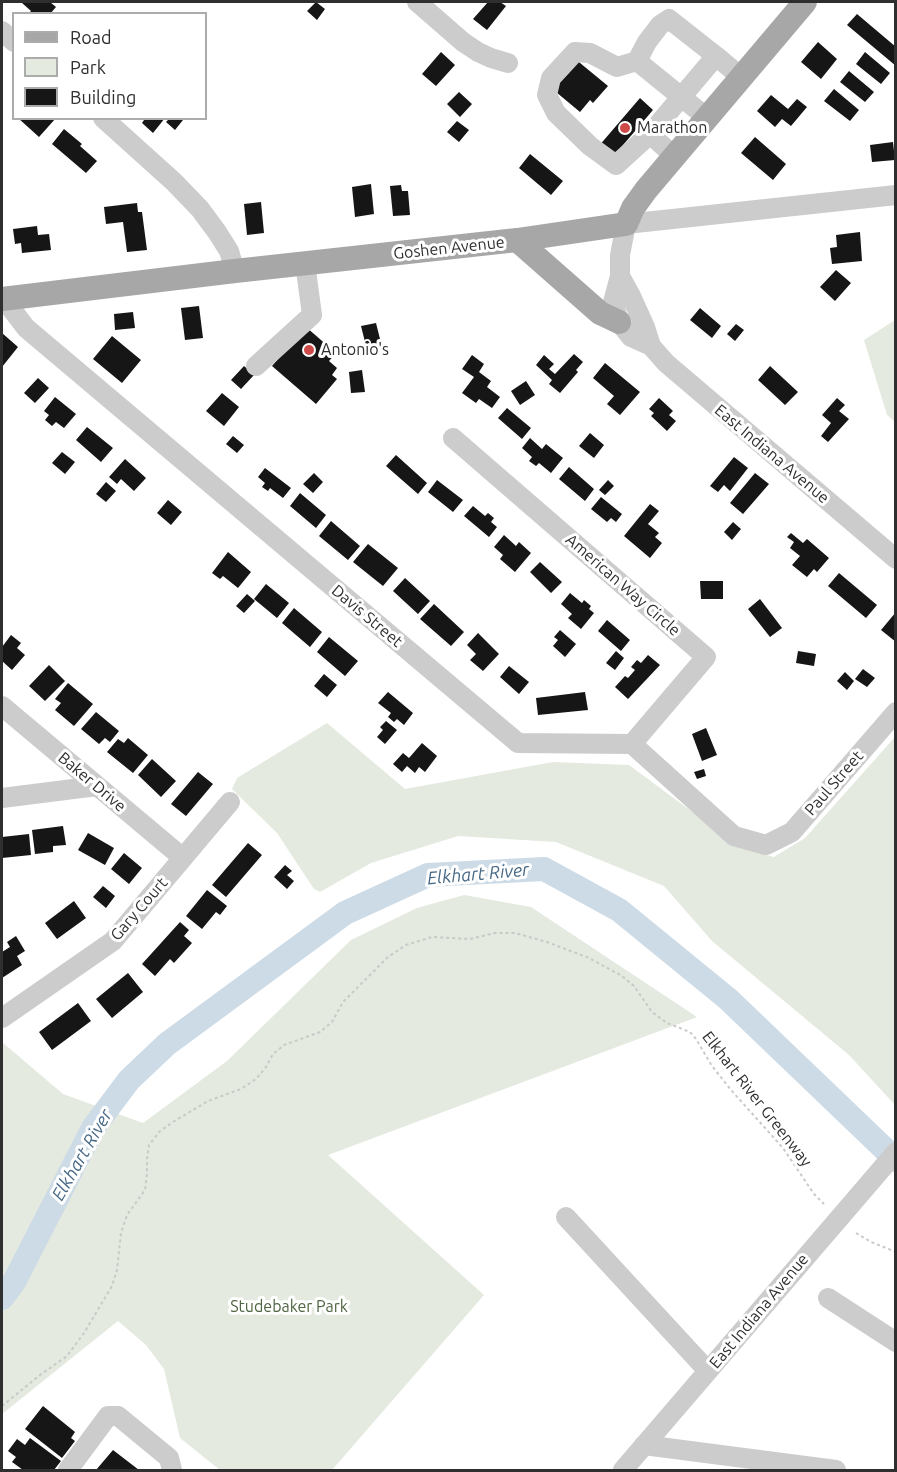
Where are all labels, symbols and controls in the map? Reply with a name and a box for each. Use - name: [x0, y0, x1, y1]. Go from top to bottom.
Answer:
- legend: [12, 12, 207, 120]
- text: Road: [70, 27, 112, 47]
- text: Park: [70, 57, 106, 77]
- text: Building: [70, 87, 136, 107]
- place label: Marathon: [637, 118, 707, 138]
- marker: Marathon: [618, 121, 632, 135]
- street label: Goshen Avenue: [393, 233, 505, 263]
- place label: Antonio's: [321, 340, 389, 360]
- marker: Antonio's: [302, 343, 316, 357]
- street label: East Indiana Avenue: [711, 400, 833, 508]
- street label: American Way Circle: [562, 530, 684, 640]
- street label: Davis Street: [328, 581, 406, 651]
- street label: Paul Street: [801, 747, 867, 819]
- street label: Baker Drive: [54, 748, 130, 816]
- water label: Elkhart River: [426, 859, 530, 889]
- street label: Gary Court: [106, 874, 172, 944]
- street label: Elkhart River Greenway: [698, 1027, 816, 1171]
- water label: Elkhart River: [47, 1105, 117, 1205]
- street label: East Indiana Avenue: [705, 1250, 813, 1372]
- park label: Studebaker Park: [230, 1297, 348, 1317]

